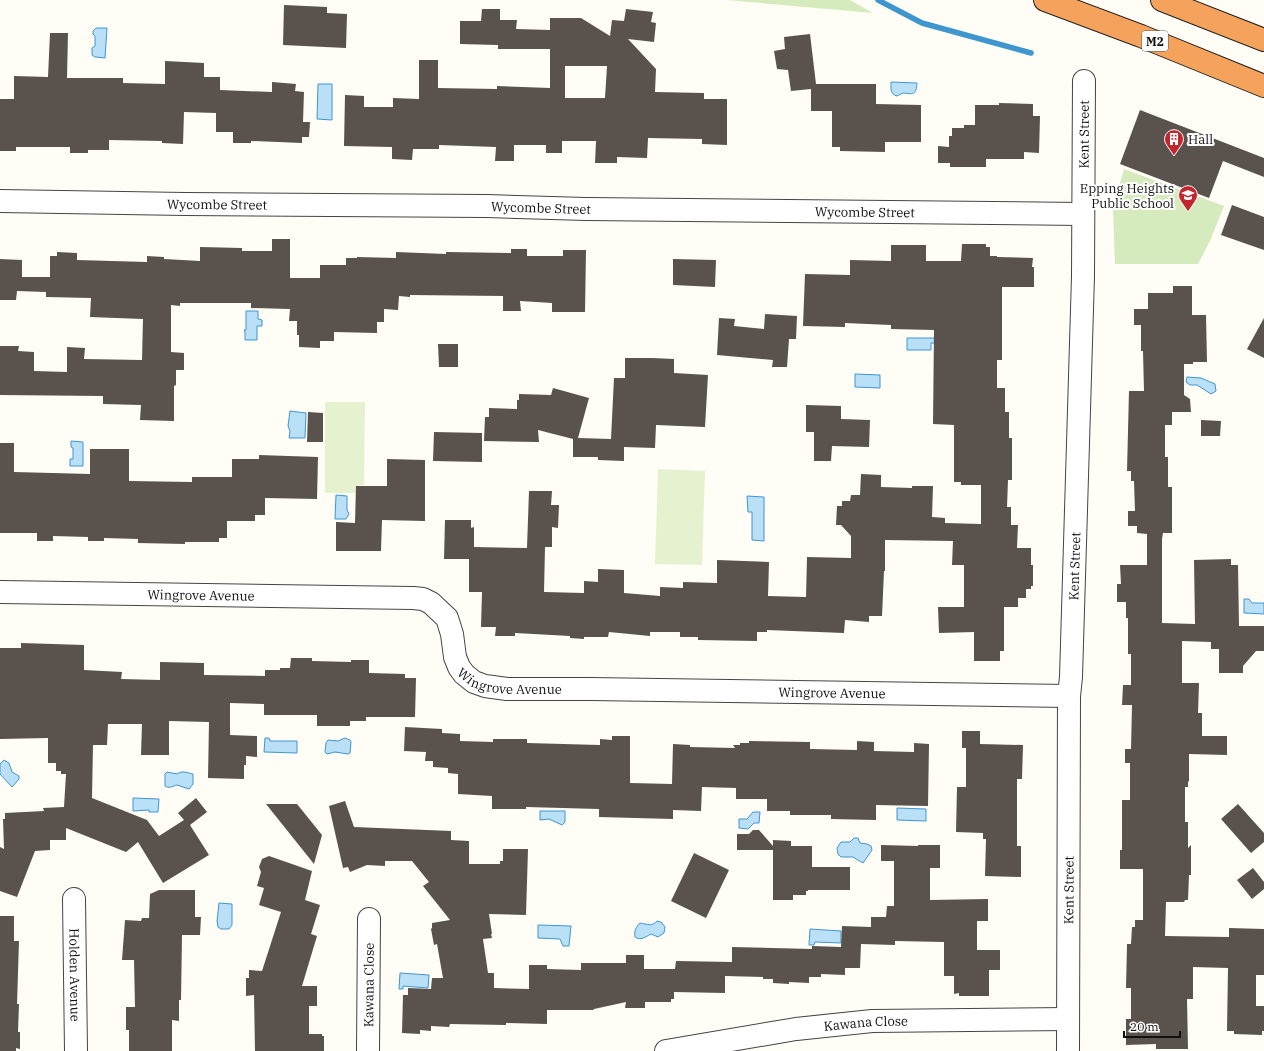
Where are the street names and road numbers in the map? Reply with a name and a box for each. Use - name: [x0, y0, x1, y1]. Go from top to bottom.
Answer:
- road number: M2: [1142, 31, 1168, 51]
- street label: Kent Street: [1075, 100, 1092, 168]
- street label: Wycombe Street: [167, 195, 267, 213]
- street label: Wycombe Street: [491, 198, 591, 218]
- street label: Wycombe Street: [815, 203, 915, 221]
- street label: Kent Street: [1065, 531, 1084, 601]
- street label: Wingrove Avenue: [147, 586, 255, 604]
- street label: Wingrove Avenue: [454, 664, 562, 698]
- street label: Wingrove Avenue: [778, 683, 886, 702]
- street label: Kent Street: [1060, 855, 1077, 924]
- street label: Holden Avenue: [66, 928, 84, 1022]
- street label: Kawana Close: [360, 943, 377, 1027]
- street label: Kawana Close: [823, 1012, 908, 1035]

